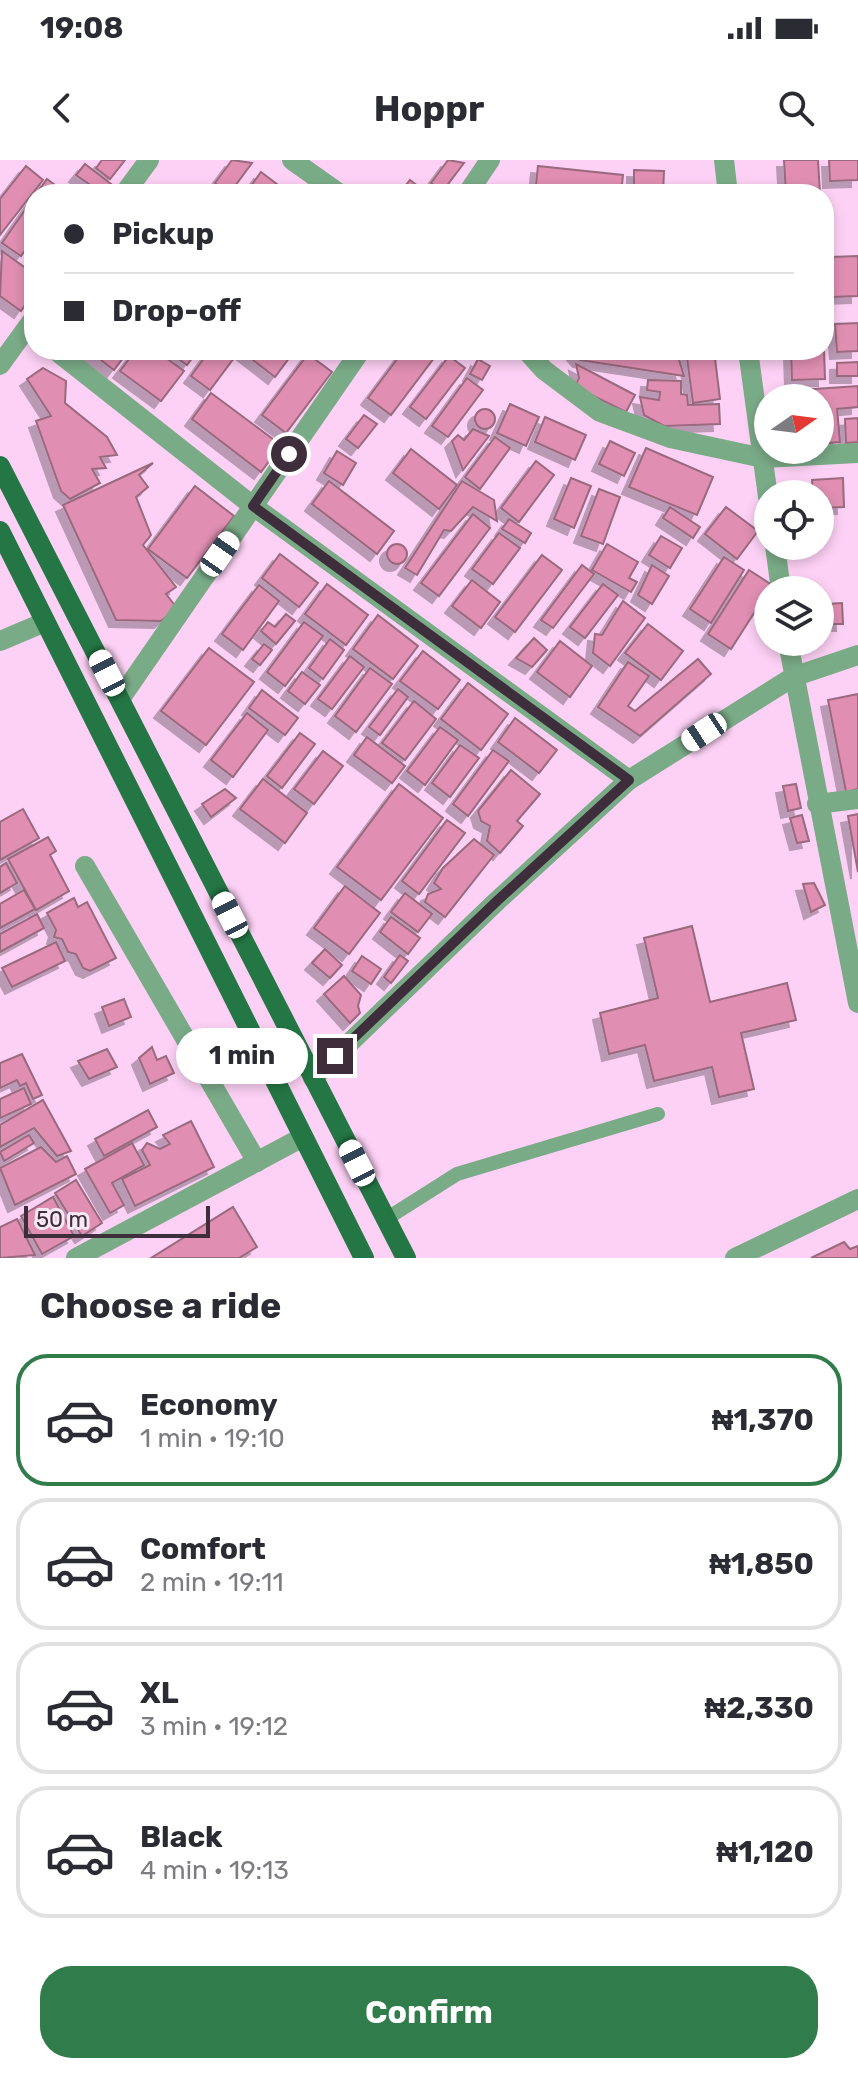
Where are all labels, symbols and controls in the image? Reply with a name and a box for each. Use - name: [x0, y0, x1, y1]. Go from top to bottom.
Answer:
- text: 19:08: [40, 10, 124, 46]
- icon: back: [40, 86, 84, 130]
- icon: search: [774, 86, 818, 130]
- text: Hoppr: [374, 87, 484, 130]
- text: Pickup: [112, 216, 214, 252]
- text: Drop-off: [112, 293, 241, 329]
- north arrow: [754, 384, 834, 464]
- map controls: [754, 384, 834, 656]
- route start: [271, 436, 307, 472]
- button: locate: [754, 480, 834, 560]
- car: [196, 527, 244, 581]
- button: layers: [754, 576, 834, 656]
- car: [85, 646, 129, 700]
- car: [677, 709, 731, 755]
- car: [208, 888, 252, 942]
- callout: 1 min: [175, 1028, 307, 1084]
- route end: [317, 1038, 353, 1074]
- text: 1 min: [209, 1040, 275, 1071]
- car: [335, 1136, 379, 1190]
- scale bar: [24, 1202, 210, 1238]
- text: 50 m: [36, 1206, 88, 1233]
- text: Choose a ride: [40, 1284, 281, 1327]
- icon: car: [44, 1384, 116, 1456]
- text: Economy: [140, 1387, 278, 1423]
- text: ₦1,370: [712, 1402, 814, 1438]
- text: 1 min · 19:10: [140, 1423, 285, 1454]
- icon: car: [44, 1528, 116, 1600]
- text: Comfort: [140, 1531, 266, 1567]
- text: ₦1,850: [709, 1546, 814, 1582]
- text: 2 min · 19:11: [140, 1567, 284, 1598]
- icon: car: [44, 1672, 116, 1744]
- text: XL: [140, 1675, 179, 1711]
- text: ₦2,330: [705, 1690, 814, 1726]
- text: 3 min · 19:12: [140, 1711, 288, 1742]
- icon: car: [44, 1816, 116, 1888]
- text: Black: [140, 1819, 223, 1855]
- text: ₦1,120: [716, 1834, 814, 1870]
- text: 4 min · 19:13: [140, 1855, 289, 1886]
- button: Confirm: [40, 1966, 818, 2058]

